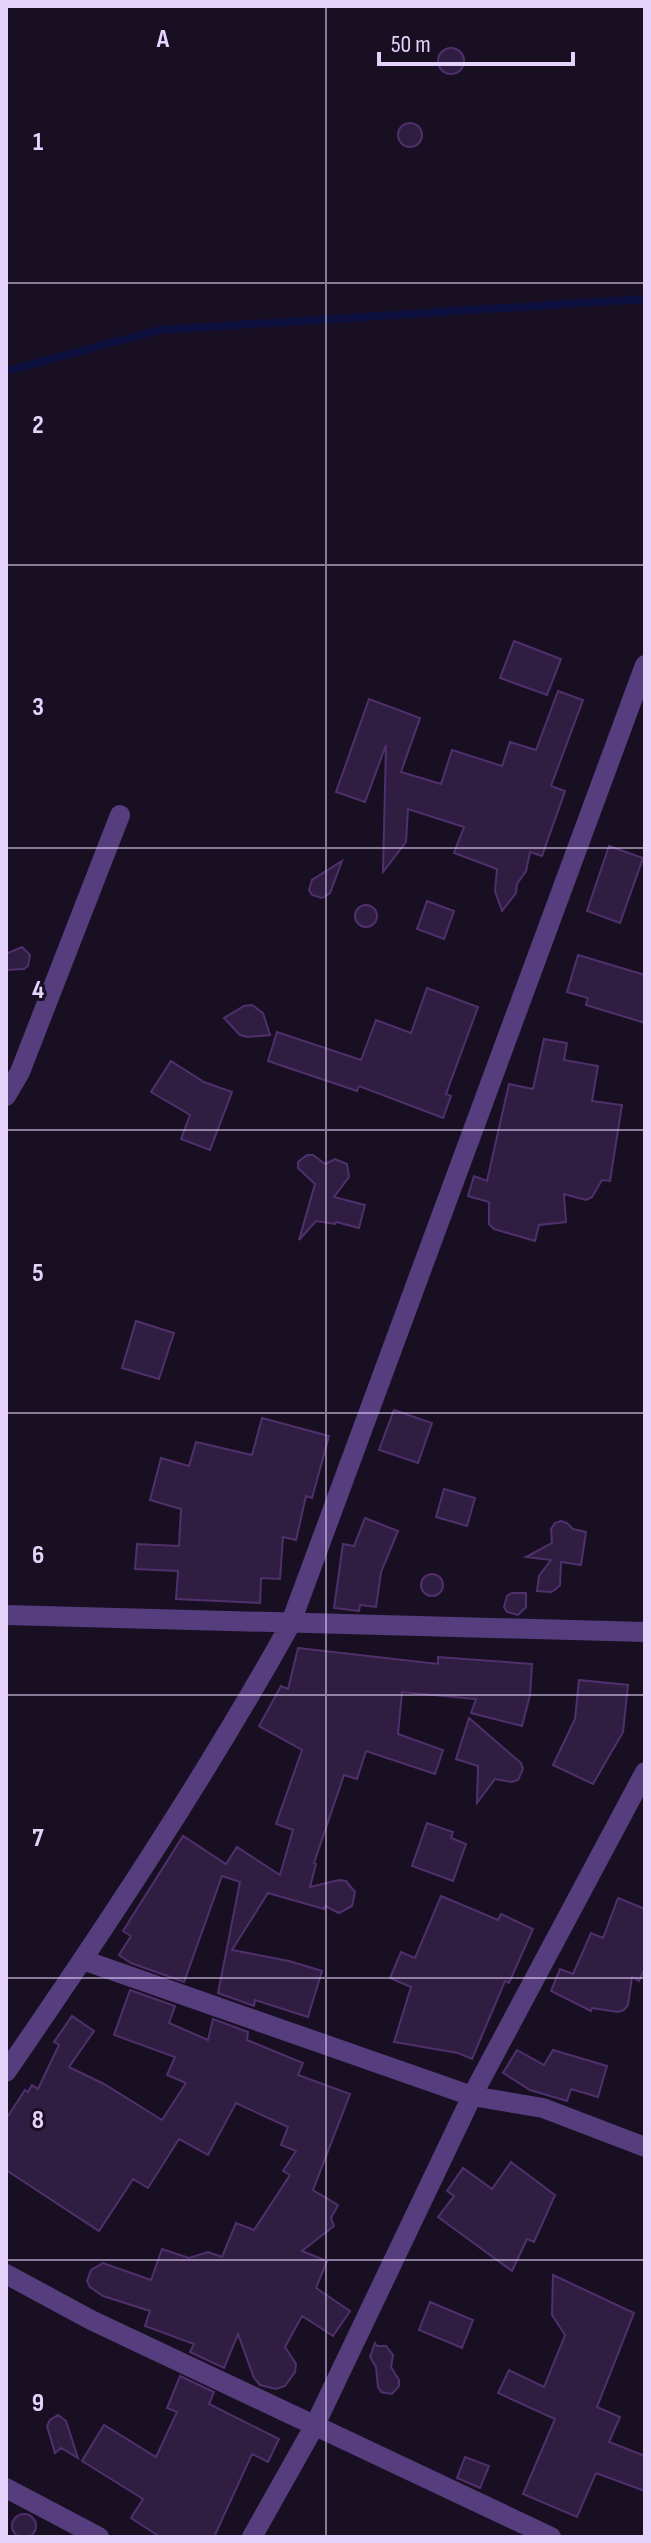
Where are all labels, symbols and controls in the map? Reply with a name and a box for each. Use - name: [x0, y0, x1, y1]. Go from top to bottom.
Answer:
- scale bar: [379, 16, 573, 66]
- text: A: [156, 24, 170, 55]
- text: 50 m: [391, 30, 431, 59]
- text: 1: [33, 127, 43, 158]
- text: 2: [32, 410, 44, 441]
- text: 3: [32, 692, 44, 723]
- text: 4: [32, 975, 44, 1006]
- text: 5: [32, 1258, 44, 1289]
- text: 6: [32, 1540, 44, 1571]
- text: 7: [32, 1823, 44, 1854]
- text: 8: [32, 2105, 44, 2136]
- text: 9: [32, 2388, 44, 2419]

